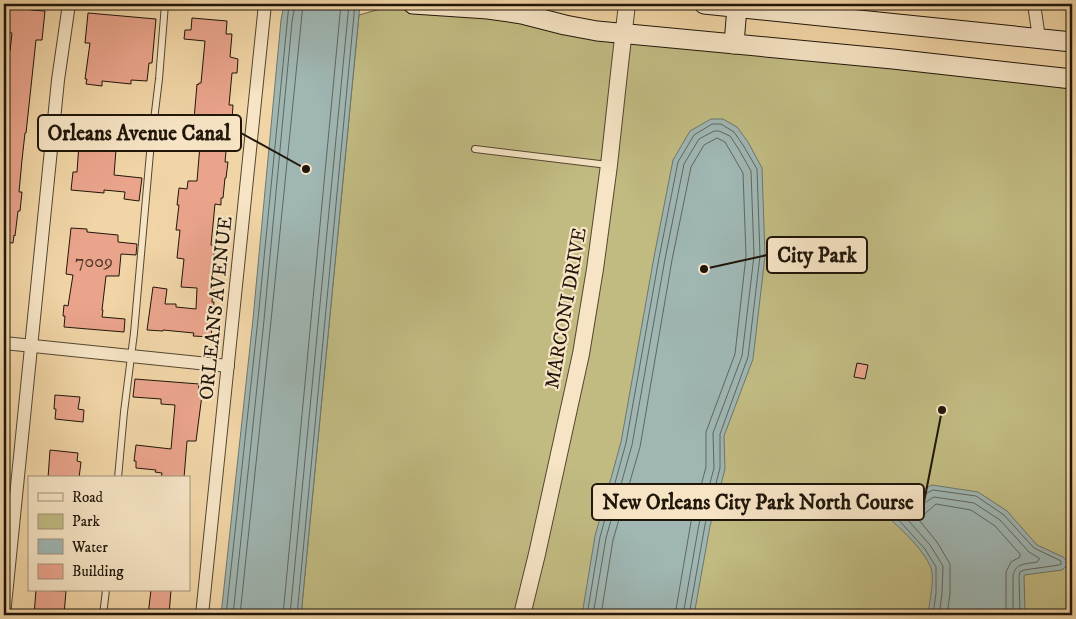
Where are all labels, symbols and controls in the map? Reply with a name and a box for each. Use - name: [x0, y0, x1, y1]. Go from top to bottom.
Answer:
- callout: Orleans Avenue Canal: [38, 115, 241, 151]
- text: Orleans Avenue Canal: [47, 121, 231, 147]
- street label: ORLEANS AVENUE: [194, 215, 239, 401]
- street label: MARCONI DRIVE: [540, 226, 593, 391]
- callout: City Park: [767, 237, 867, 273]
- text: City Park: [777, 243, 857, 269]
- house number: 7009: [75, 251, 113, 273]
- legend: [28, 476, 190, 592]
- callout: New Orleans City Park North Course: [592, 484, 924, 520]
- text: Road: [72, 488, 104, 507]
- text: New Orleans City Park North Course: [602, 490, 914, 516]
- text: Park: [72, 512, 101, 531]
- text: Water: [71, 538, 108, 557]
- text: Building: [72, 562, 124, 581]

